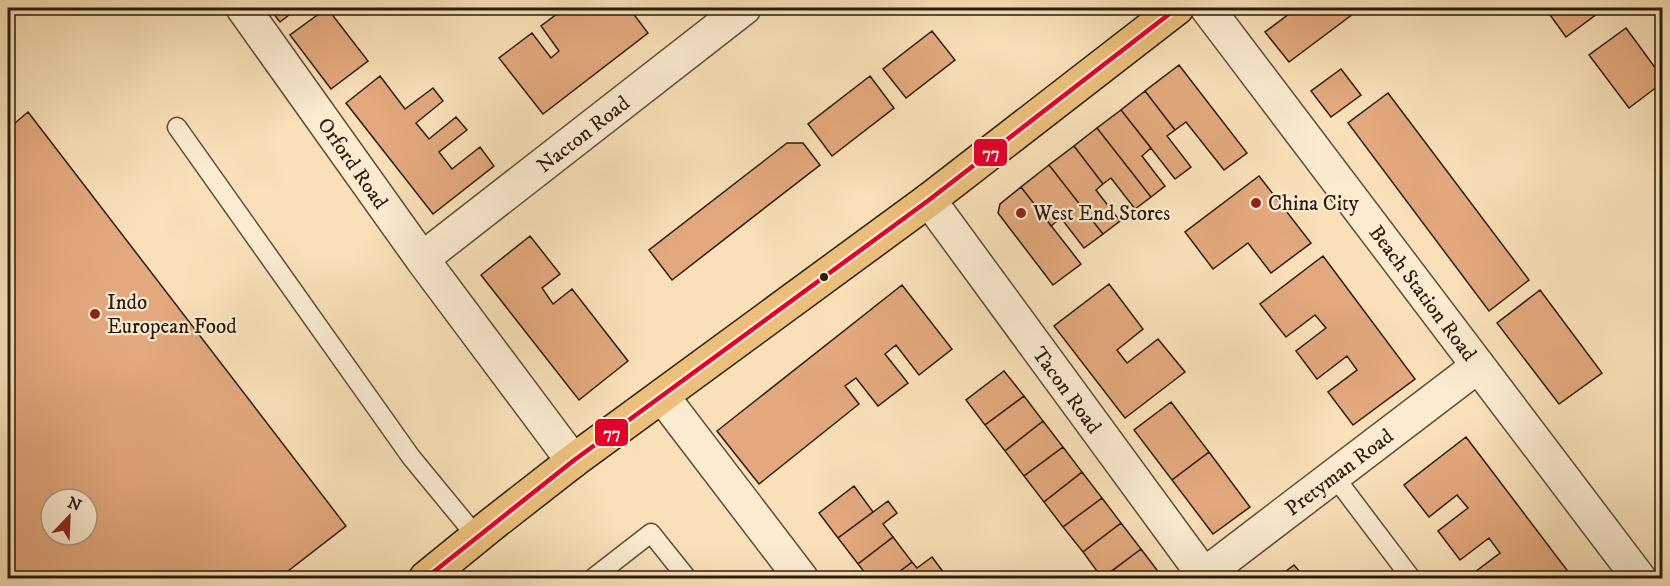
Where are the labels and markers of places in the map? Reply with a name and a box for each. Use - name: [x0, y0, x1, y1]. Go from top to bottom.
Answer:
- place label: China City: [1268, 191, 1360, 217]
- marker: China City: [1249, 196, 1263, 210]
- place label: West End Stores: [1032, 201, 1170, 227]
- marker: West End Stores: [1014, 206, 1028, 220]
- unlabelled marker: [818, 271, 830, 283]
- place label: Indo European Food: [107, 290, 237, 340]
- marker: Indo European Food: [88, 307, 102, 321]

